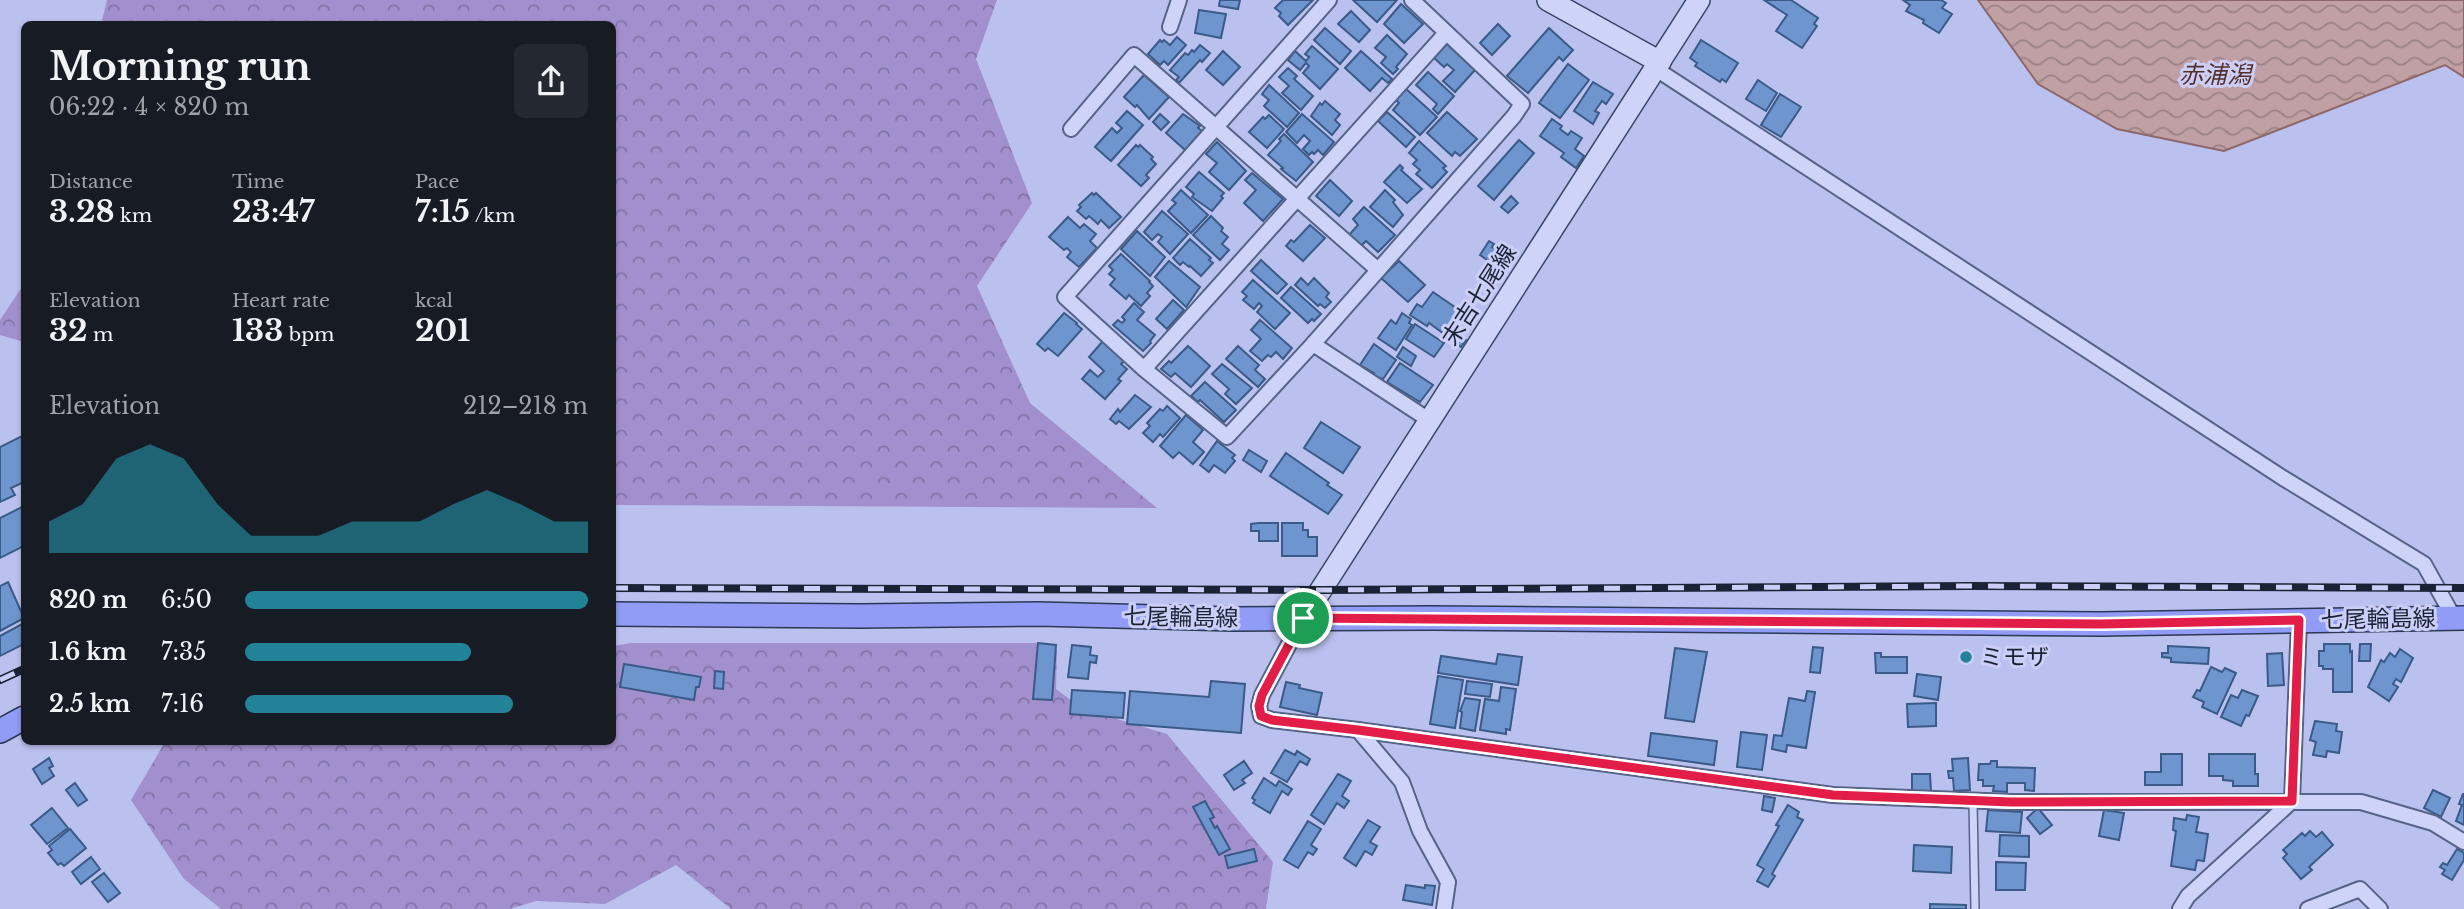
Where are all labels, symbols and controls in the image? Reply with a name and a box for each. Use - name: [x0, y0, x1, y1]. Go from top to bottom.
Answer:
- text: Morning run: [49, 43, 311, 90]
- button: share: [514, 44, 588, 118]
- water label: 赤浦潟: [2179, 60, 2254, 89]
- text: 06:22 · 4 × 820 m: [49, 93, 249, 121]
- text: Distance: [49, 170, 133, 193]
- text: Time: [232, 170, 284, 193]
- text: Pace: [415, 170, 459, 193]
- text: 3.28: [49, 193, 115, 230]
- text: 23:47: [232, 193, 315, 230]
- text: 7:15: [415, 193, 470, 230]
- text: km: [115, 204, 152, 227]
- text: /km: [470, 204, 515, 227]
- street label: 末吉七尾線: [1436, 239, 1522, 351]
- text: Elevation: [49, 289, 141, 312]
- text: Heart rate: [232, 289, 330, 312]
- text: kcal: [415, 289, 453, 312]
- text: 32: [49, 312, 88, 349]
- text: 133: [232, 312, 283, 349]
- text: 201: [415, 312, 470, 349]
- text: m: [88, 323, 113, 346]
- text: bpm: [283, 323, 334, 346]
- text: Elevation: [49, 392, 160, 420]
- text: 212–218 m: [463, 392, 588, 420]
- text: 820 m: [49, 586, 128, 614]
- text: 6:50: [161, 586, 212, 614]
- pin: [1273, 588, 1333, 648]
- icon: arrive: [1284, 599, 1322, 637]
- street label: 七尾輪島線: [1123, 602, 1239, 632]
- street label: 七尾輪島線: [2320, 604, 2436, 634]
- text: 1.6 km: [49, 638, 127, 666]
- text: 7:35: [161, 638, 206, 666]
- place label: ミモザ: [1980, 643, 2049, 671]
- marker: ミモザ: [1958, 649, 1974, 665]
- text: 2.5 km: [49, 690, 130, 718]
- text: 7:16: [161, 690, 204, 718]

